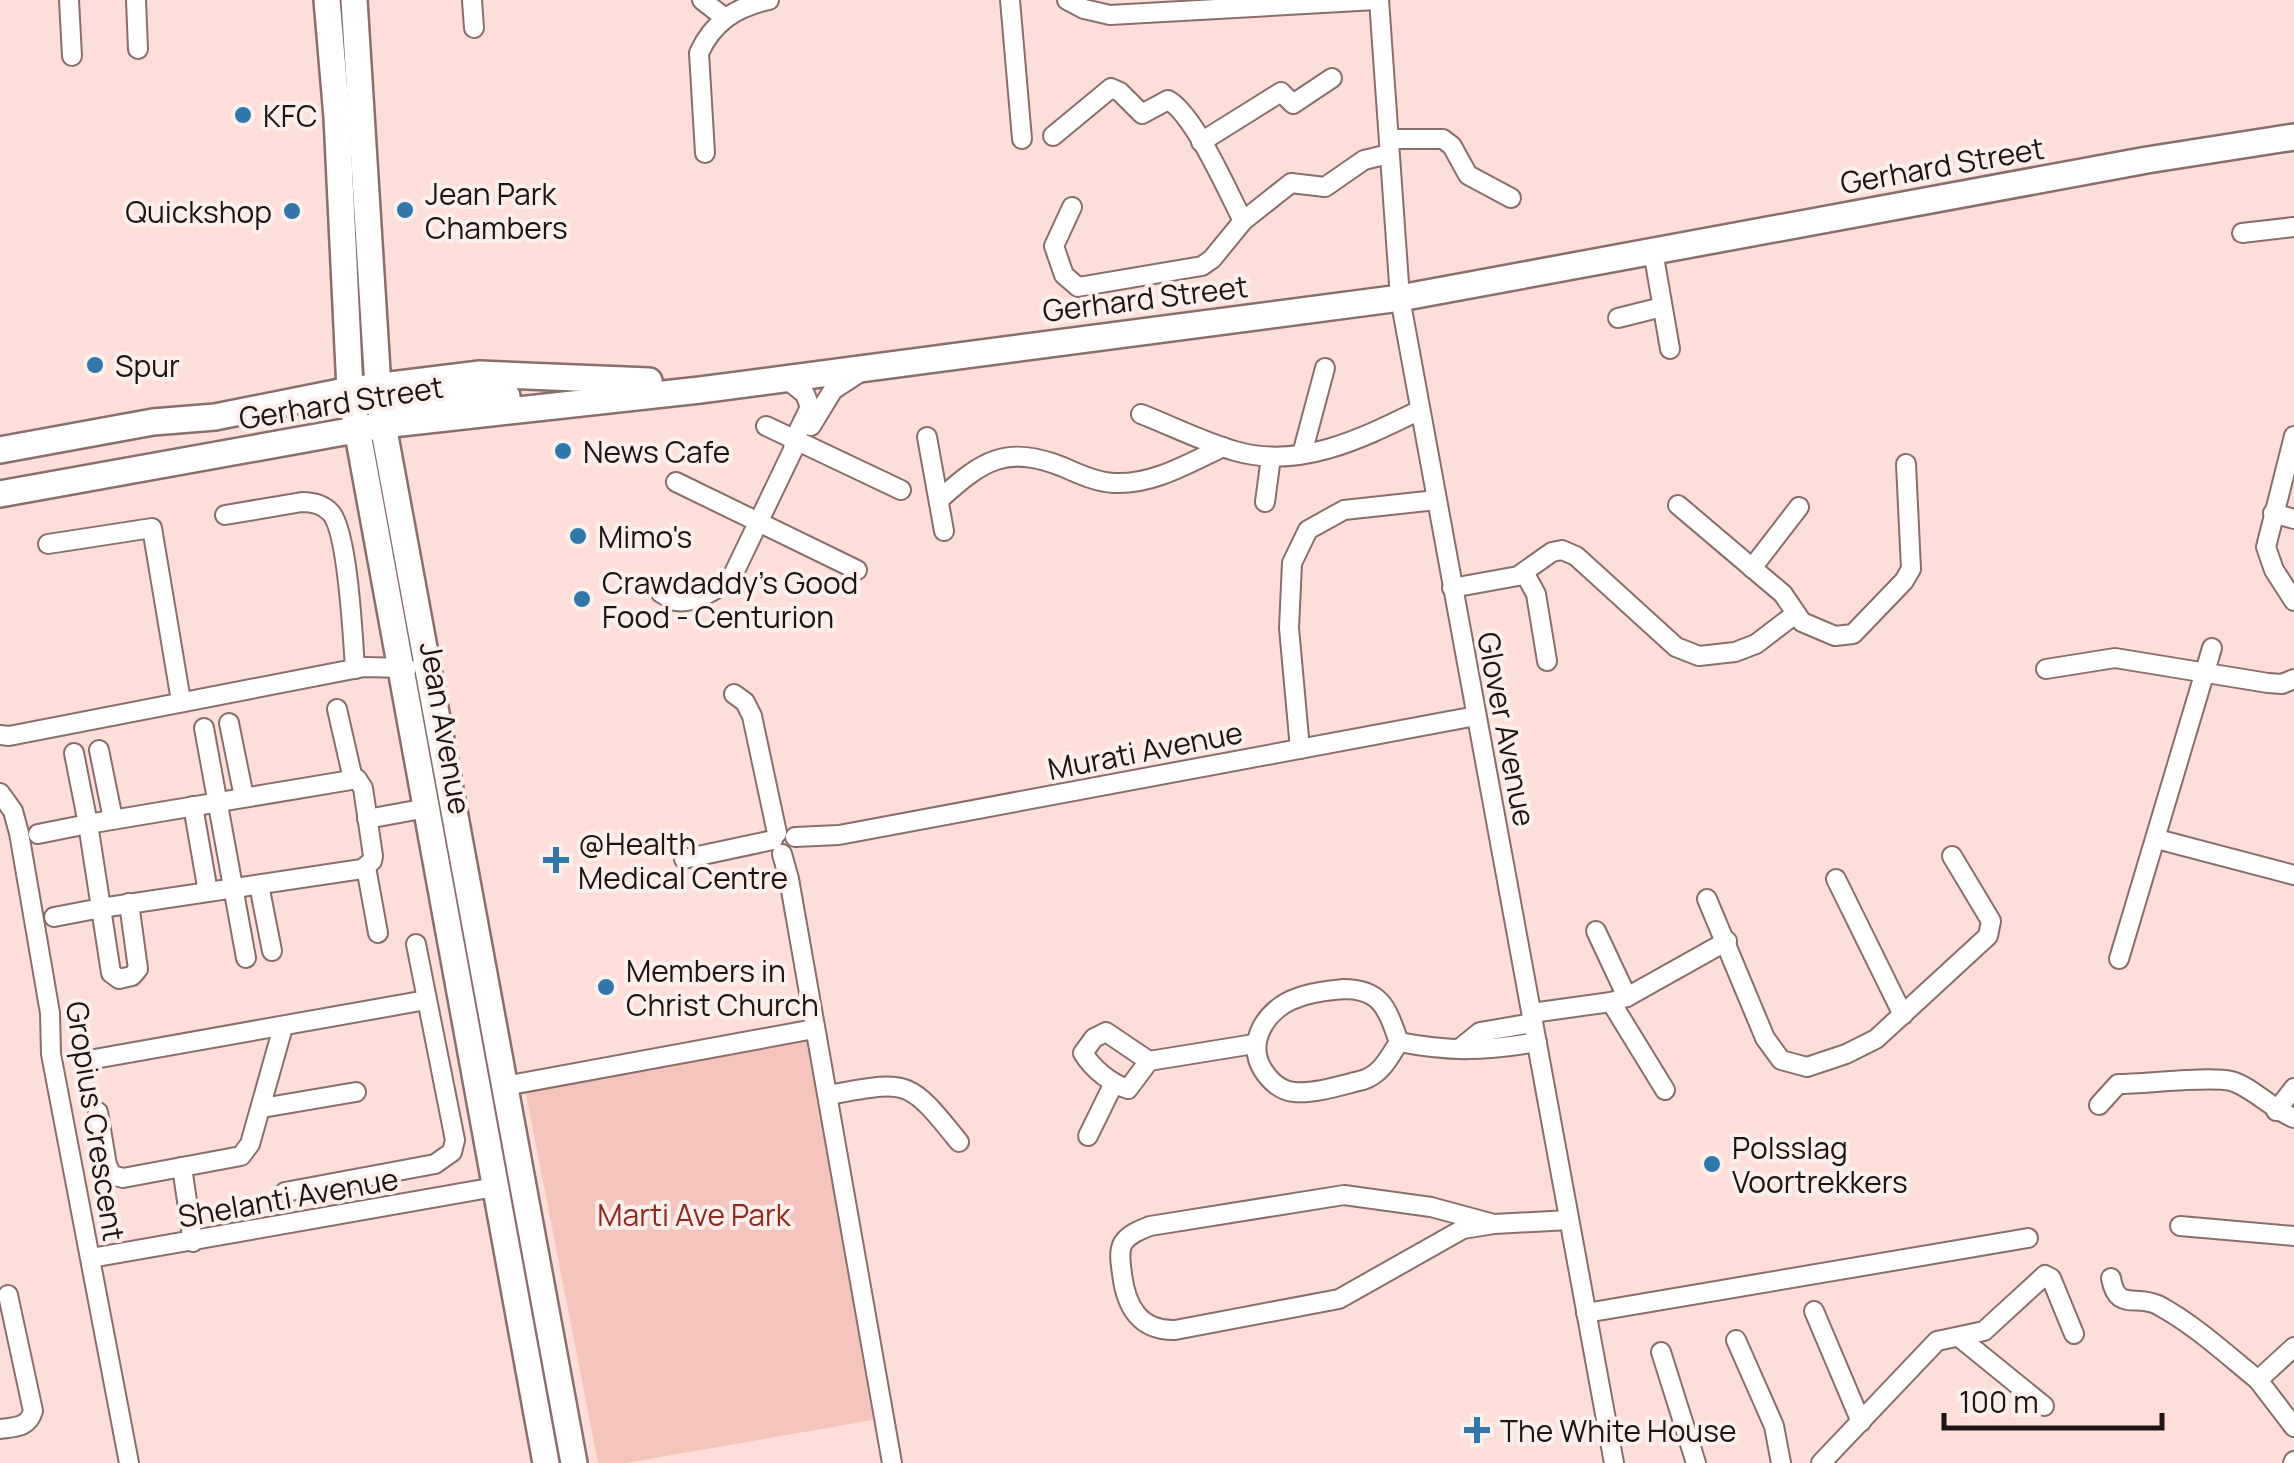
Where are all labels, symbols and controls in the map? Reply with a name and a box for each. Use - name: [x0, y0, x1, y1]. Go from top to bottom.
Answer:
- place label: KFC: [263, 95, 317, 136]
- marker: KFC: [232, 104, 254, 126]
- street label: Gerhard Street: [1837, 127, 2047, 203]
- place label: Jean Park Chambers: [425, 173, 568, 248]
- place label: Quickshop: [125, 191, 272, 232]
- marker: Jean Park Chambers: [394, 199, 416, 221]
- marker: Quickshop: [281, 200, 303, 222]
- street label: Gerhard Street: [1040, 265, 1250, 331]
- place label: Spur: [115, 345, 180, 386]
- marker: Spur: [84, 354, 106, 376]
- street label: Gerhard Street: [236, 366, 446, 438]
- place label: News Cafe: [583, 431, 730, 472]
- marker: News Cafe: [552, 440, 574, 462]
- place label: Mimo's: [598, 516, 692, 557]
- marker: Mimo's: [567, 525, 589, 547]
- place label: Crawdaddy's Good Food - Centurion: [602, 562, 858, 637]
- marker: Crawdaddy's Good Food - Centurion: [571, 588, 593, 610]
- street label: Glover Avenue: [1468, 628, 1546, 830]
- street label: Jean Avenue: [411, 639, 481, 817]
- street label: Murati Avenue: [1044, 711, 1246, 789]
- place label: @Health Medical Centre: [578, 823, 788, 898]
- marker: @Health Medical Centre: [543, 847, 569, 873]
- place label: Members in Christ Church: [626, 950, 819, 1025]
- marker: Members in Christ Church: [595, 976, 617, 998]
- street label: Gropius Crescent: [57, 998, 135, 1244]
- place label: Polsslag Voortrekkers: [1732, 1127, 1908, 1202]
- marker: Polsslag Voortrekkers: [1701, 1153, 1723, 1175]
- street label: Shelanti Avenue: [175, 1157, 401, 1237]
- park label: Marti Ave Park: [597, 1194, 792, 1235]
- scale bar: [1944, 1368, 2162, 1430]
- text: 100 m: [1959, 1381, 2039, 1422]
- place label: The White House: [1500, 1410, 1736, 1451]
- marker: The White House: [1464, 1417, 1490, 1443]

